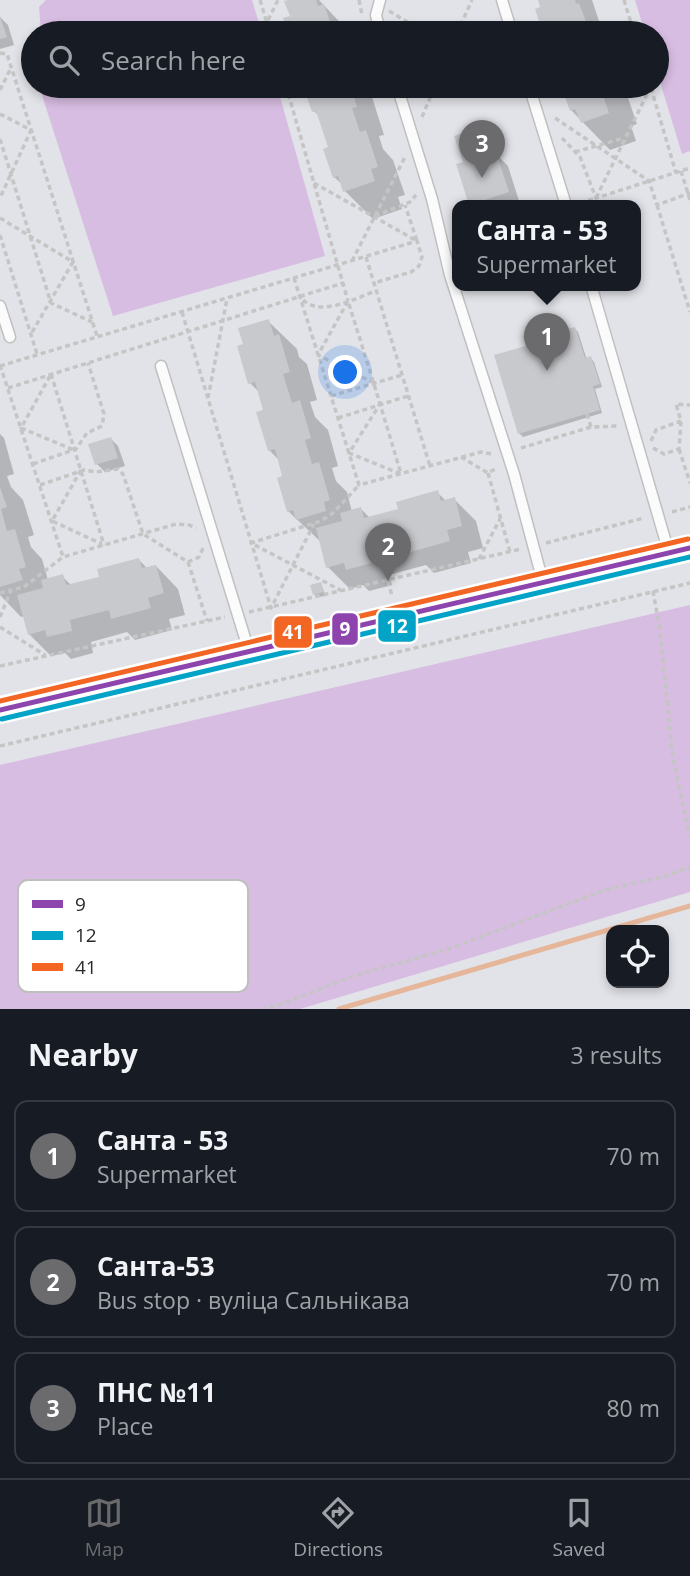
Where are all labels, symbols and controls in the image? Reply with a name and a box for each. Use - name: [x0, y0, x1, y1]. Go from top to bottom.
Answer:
- search box: [21, 21, 669, 98]
- icon: search: [45, 41, 83, 79]
- text: Search here: [101, 42, 246, 78]
- pin: 3: [459, 120, 505, 178]
- popup: [452, 200, 641, 291]
- text: Санта - 53: [477, 212, 608, 248]
- text: Supermarket: [477, 248, 616, 280]
- pin: 1: [524, 313, 570, 371]
- your location: [328, 355, 362, 389]
- pin: 2: [365, 523, 411, 581]
- line badge: 12: [377, 609, 417, 643]
- line badge: 9: [331, 612, 359, 646]
- text: 12: [386, 613, 408, 639]
- line badge: 41: [273, 615, 313, 649]
- text: 9: [340, 616, 351, 642]
- text: 41: [282, 619, 304, 645]
- legend: [18, 880, 248, 992]
- text: 9: [75, 891, 86, 917]
- text: 12: [75, 922, 97, 948]
- map controls: [606, 925, 669, 988]
- button: locate: [606, 925, 669, 988]
- text: 41: [75, 954, 97, 980]
- text: Nearby: [28, 1034, 138, 1075]
- text: 3 results: [571, 1039, 662, 1071]
- text: Санта - 53: [97, 1122, 228, 1158]
- text: 1: [46, 1140, 60, 1172]
- text: 70 m: [606, 1140, 660, 1172]
- text: Supermarket: [97, 1158, 237, 1190]
- text: Санта-53: [97, 1248, 215, 1284]
- text: 2: [46, 1266, 60, 1298]
- text: 70 m: [606, 1266, 660, 1298]
- text: Bus stop · вуліца Сальнікава: [97, 1284, 410, 1316]
- text: ПНС №11: [97, 1374, 216, 1410]
- text: 3: [46, 1392, 60, 1424]
- text: 80 m: [606, 1392, 660, 1424]
- text: Place: [97, 1410, 153, 1442]
- tab: Map: [85, 1494, 124, 1562]
- tab: Directions: [293, 1494, 383, 1562]
- tab: Saved: [553, 1494, 605, 1562]

